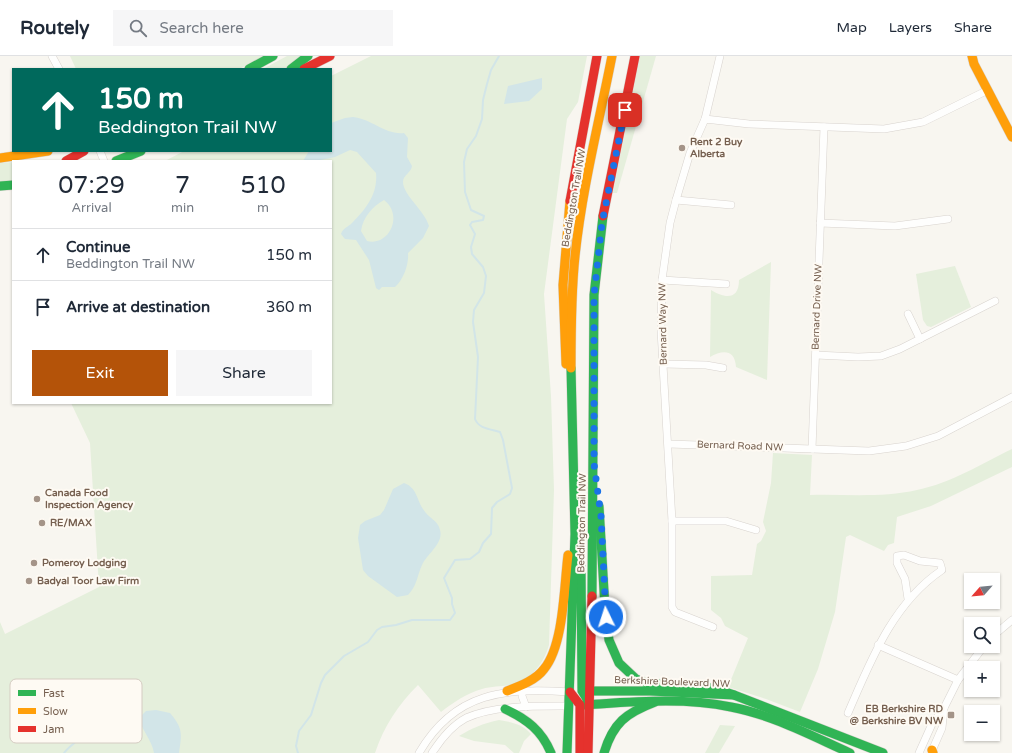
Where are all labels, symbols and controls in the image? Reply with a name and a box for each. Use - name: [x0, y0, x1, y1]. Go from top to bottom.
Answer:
- search box: [113, 10, 393, 46]
- text: Routely: [20, 17, 89, 39]
- icon: search: [127, 17, 149, 39]
- text: Search here: [159, 19, 244, 37]
- text: Map: [837, 19, 867, 36]
- text: Layers: [889, 19, 932, 36]
- text: Share: [954, 19, 992, 36]
- text: 150 m: [98, 82, 184, 116]
- icon: ahead: [32, 84, 84, 136]
- pin: [608, 93, 642, 127]
- icon: arrive: [614, 99, 636, 121]
- text: Beddington Trail NW: [98, 116, 277, 138]
- place label: Rent 2 Buy Alberta: [690, 136, 743, 160]
- marker: Rent 2 Buy Alberta: [677, 143, 687, 153]
- street label: Beddington Trail NW: [559, 148, 589, 248]
- text: 07:29: [58, 171, 125, 200]
- text: 7: [175, 171, 190, 200]
- text: 510: [240, 171, 286, 200]
- text: Arrival: [71, 200, 112, 216]
- text: min: [171, 200, 194, 216]
- text: m: [257, 200, 269, 216]
- text: Continue: [66, 238, 130, 256]
- icon: ahead: [32, 244, 54, 266]
- text: 150 m: [266, 246, 312, 264]
- text: Beddington Trail NW: [66, 256, 195, 272]
- street label: Bernard Drive NW: [810, 264, 824, 350]
- street label: Bernard Way NW: [656, 283, 670, 365]
- icon: arrive: [32, 296, 54, 318]
- text: Arrive at destination: [66, 298, 210, 316]
- text: 360 m: [266, 298, 312, 316]
- button: Exit: [32, 350, 168, 396]
- button: Share: [176, 350, 312, 396]
- street label: Bernard Road NW: [697, 438, 783, 454]
- street label: Beddington Trail NW: [575, 473, 589, 573]
- place label: Canada Food Inspection Agency: [45, 487, 134, 511]
- marker: Canada Food Inspection Agency: [32, 494, 42, 504]
- place label: RE/MAX: [50, 517, 92, 529]
- marker: RE/MAX: [37, 518, 47, 528]
- place label: Pomeroy Lodging: [42, 557, 127, 569]
- marker: Pomeroy Lodging: [29, 558, 39, 568]
- north arrow: [964, 573, 1000, 609]
- map controls: [964, 573, 1000, 741]
- place label: Badyal Toor Law Firm: [37, 575, 139, 587]
- marker: Badyal Toor Law Firm: [24, 576, 34, 586]
- position arrow: [585, 596, 627, 638]
- button: search: [964, 617, 1000, 653]
- button: +: [964, 661, 1000, 697]
- street label: Berkshire Boulevard NW: [614, 674, 730, 690]
- legend: [10, 679, 142, 743]
- text: Fast: [43, 687, 64, 700]
- place label: EB Berkshire RD @ Berkshire BV NW: [850, 703, 944, 727]
- text: Slow: [43, 705, 68, 718]
- button: −: [964, 705, 1000, 741]
- marker: EB Berkshire RD @ Berkshire BV NW: [946, 710, 956, 720]
- text: Jam: [43, 723, 64, 736]

